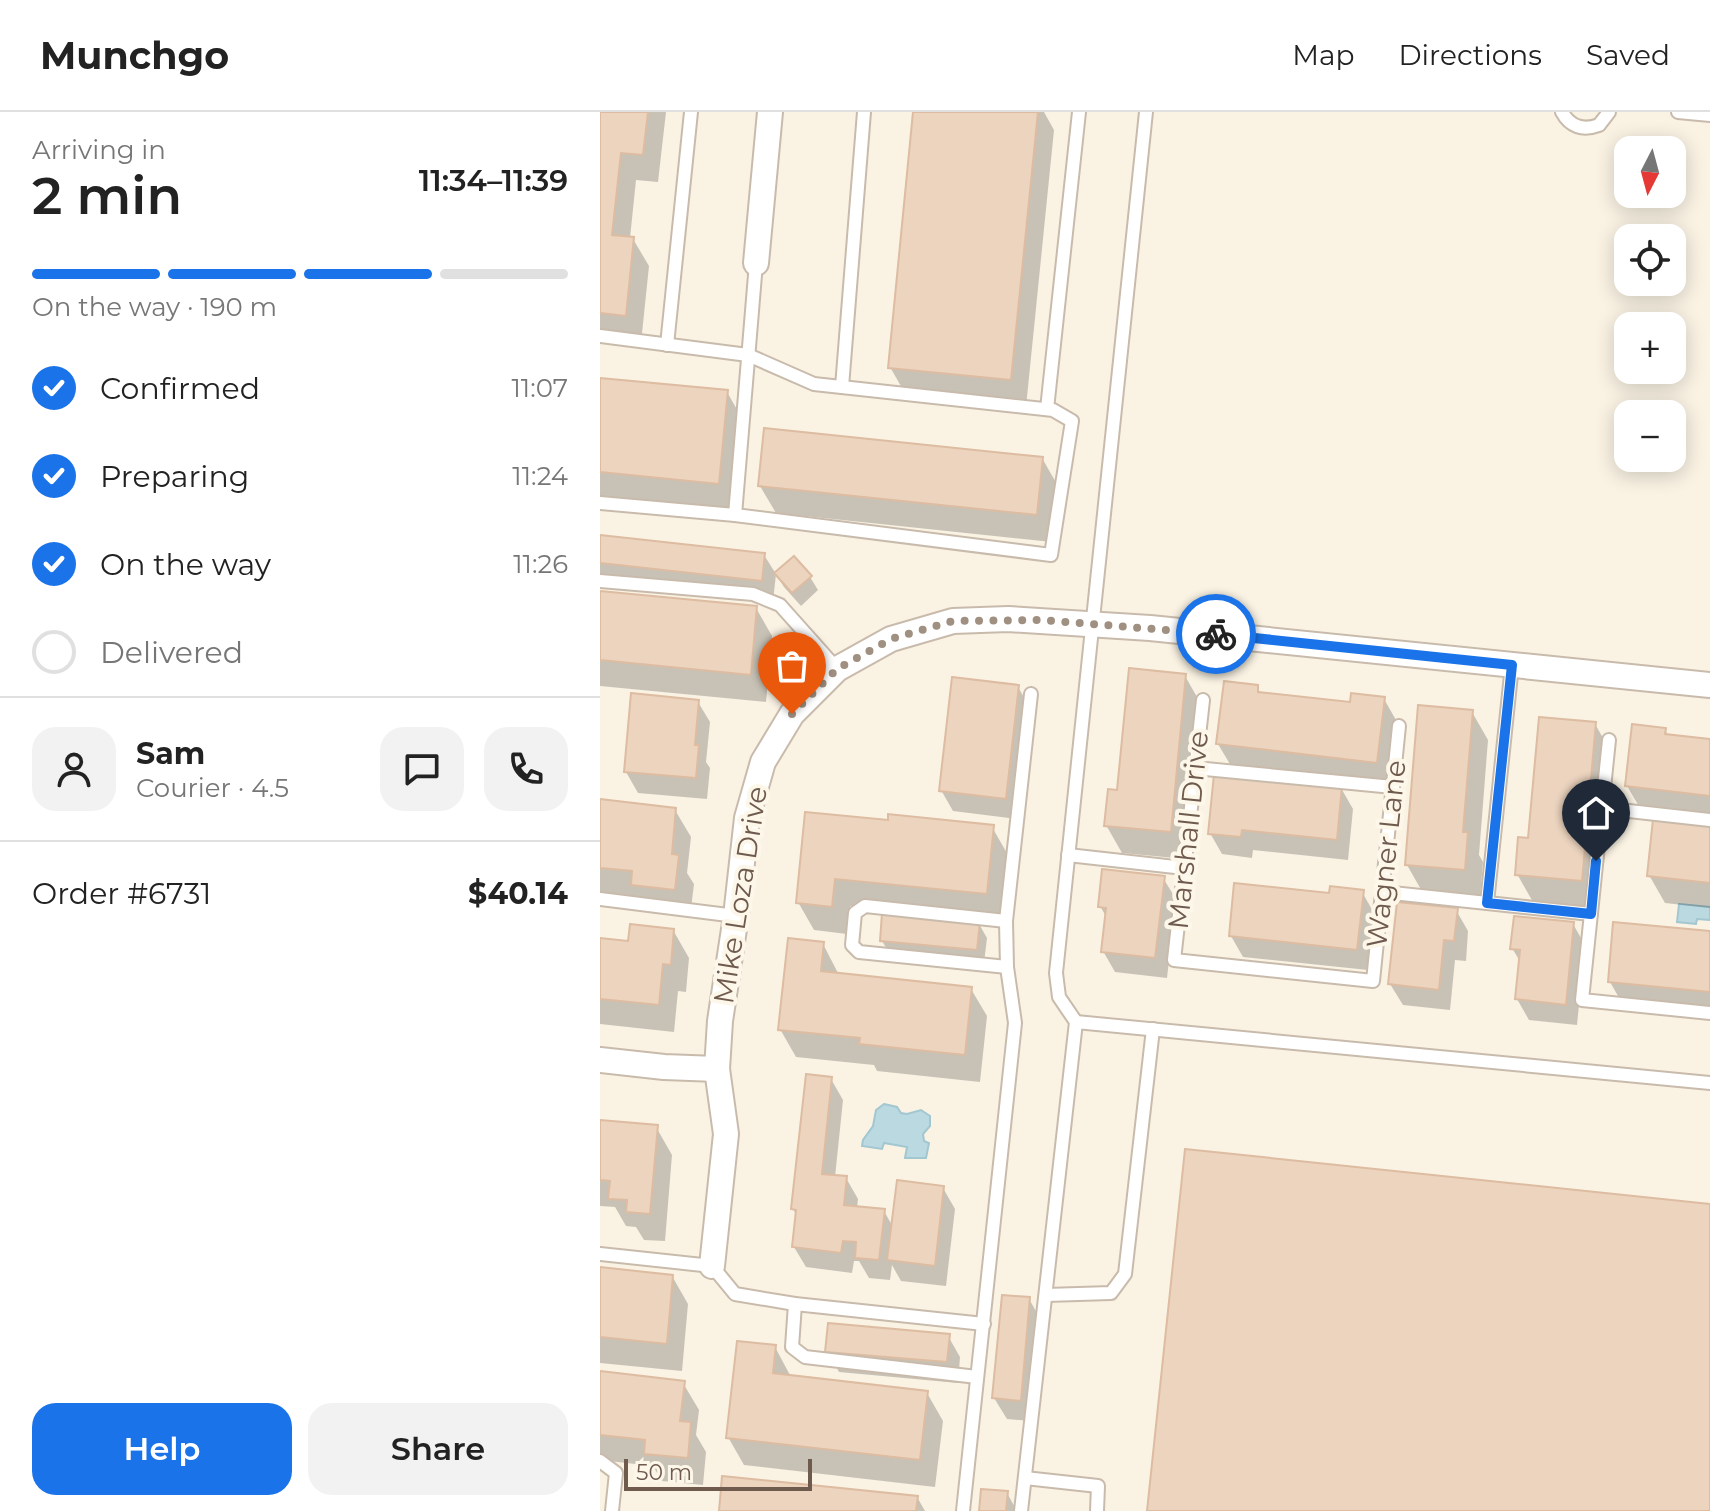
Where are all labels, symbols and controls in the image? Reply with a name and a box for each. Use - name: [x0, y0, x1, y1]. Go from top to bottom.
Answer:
- text: Munchgo: [40, 32, 229, 79]
- text: Map: [1292, 38, 1354, 72]
- text: Directions: [1398, 38, 1542, 72]
- text: Saved: [1586, 38, 1670, 72]
- text: Arriving in: [32, 134, 166, 166]
- north arrow: [1614, 136, 1686, 208]
- map controls: [1614, 136, 1686, 472]
- text: 11:34–11:39: [419, 162, 568, 199]
- text: 2 min: [32, 164, 182, 227]
- button: locate: [1614, 224, 1686, 296]
- text: On the way · 190 m: [32, 291, 277, 323]
- button: +: [1614, 312, 1686, 384]
- icon: check: [32, 366, 76, 410]
- text: Confirmed: [100, 370, 260, 407]
- text: 11:07: [511, 372, 568, 404]
- button: −: [1614, 400, 1686, 472]
- icon: check: [32, 454, 76, 498]
- text: Preparing: [100, 458, 249, 495]
- text: 11:24: [512, 460, 568, 492]
- icon: check: [32, 542, 76, 586]
- text: On the way: [100, 546, 271, 583]
- text: 11:26: [513, 548, 568, 580]
- courier: [1176, 594, 1256, 674]
- icon: bike: [1194, 612, 1238, 656]
- pin: [758, 632, 826, 714]
- text: Delivered: [100, 634, 243, 671]
- icon: bag: [770, 644, 814, 688]
- button: person: [32, 727, 116, 811]
- button: chat: [380, 727, 464, 811]
- button: phone: [484, 727, 568, 811]
- street label: Marshall Drive: [1161, 729, 1215, 931]
- text: Sam: [136, 735, 205, 772]
- street label: Wagner Lane: [1359, 758, 1413, 950]
- text: Courier · 4.5: [136, 772, 289, 804]
- pin: [1562, 779, 1630, 861]
- street label: Mike Loza Drive: [706, 784, 774, 1006]
- icon: home: [1574, 791, 1618, 835]
- text: Order #6731: [32, 875, 211, 912]
- text: $40.14: [468, 875, 568, 912]
- button: Help: [32, 1403, 292, 1495]
- button: Share: [308, 1403, 568, 1495]
- scale bar: [624, 1455, 812, 1491]
- text: 50 m: [636, 1459, 692, 1486]

